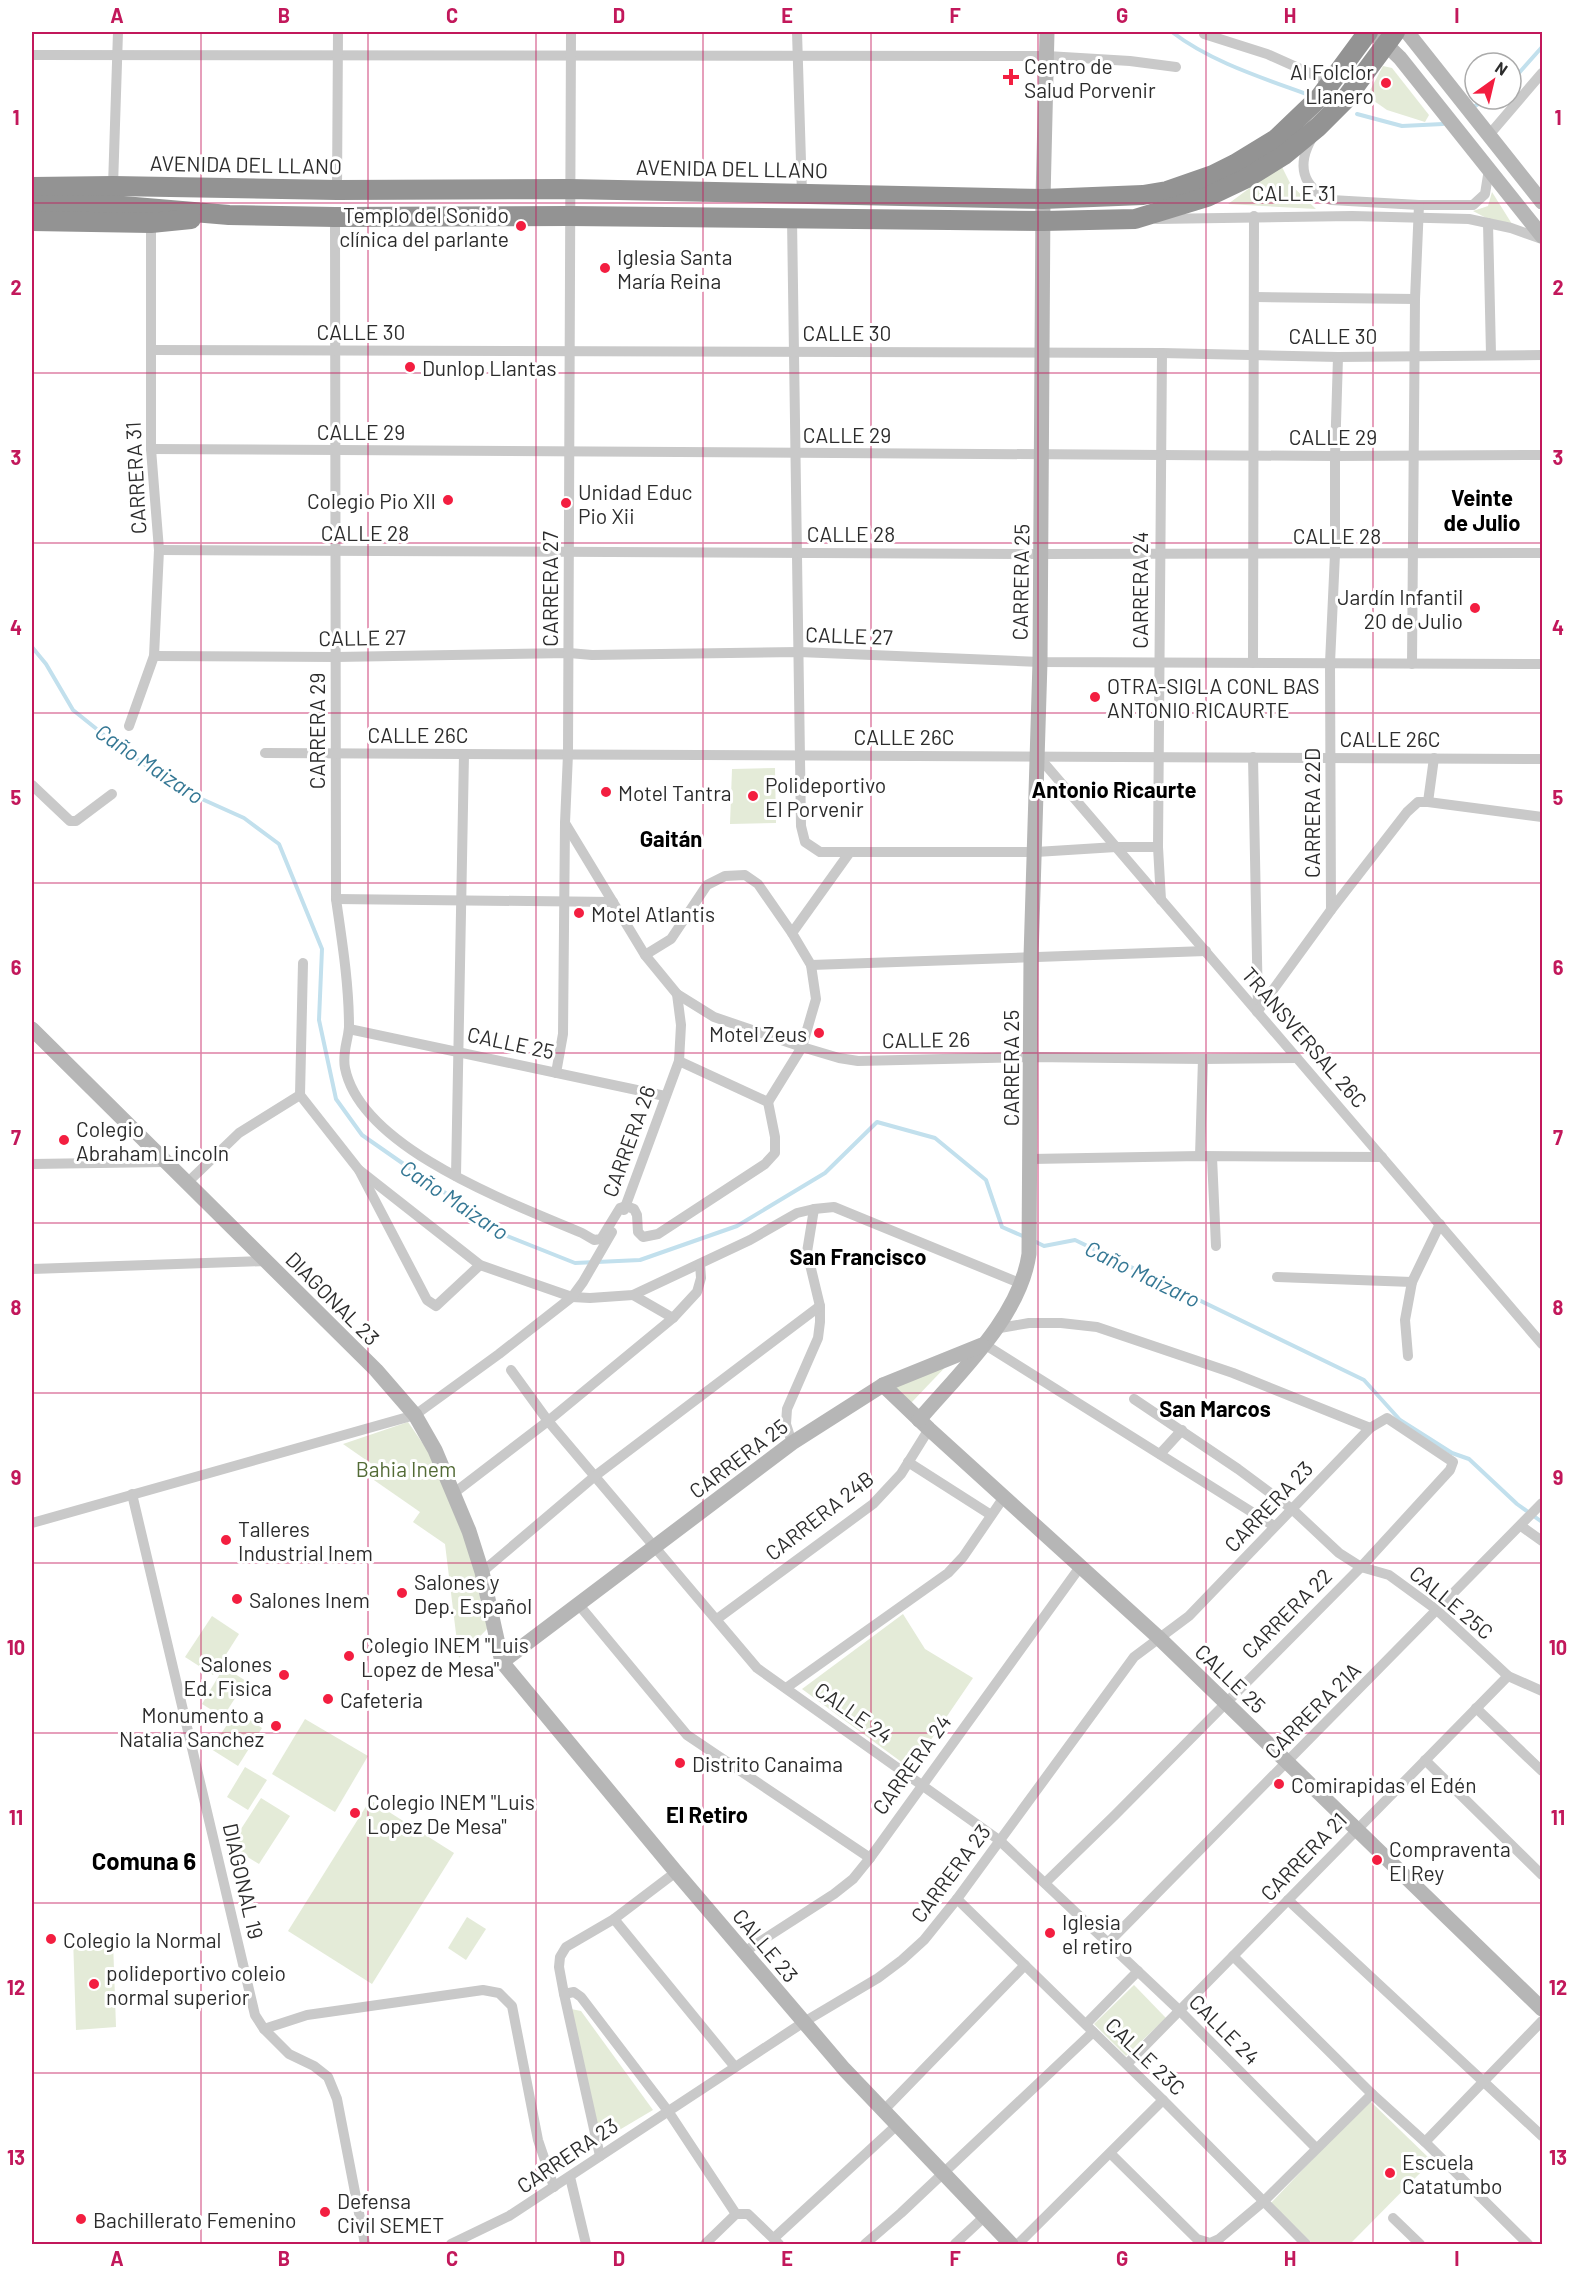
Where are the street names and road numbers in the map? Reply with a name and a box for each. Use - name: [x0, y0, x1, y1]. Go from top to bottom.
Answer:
- street label: AVENIDA DEL LLANO: [150, 150, 342, 178]
- street label: AVENIDA DEL LLANO: [636, 154, 828, 182]
- street label: CALLE 31: [1252, 180, 1336, 205]
- street label: CALLE 30: [317, 319, 405, 344]
- street label: CALLE 30: [803, 320, 891, 345]
- street label: CALLE 30: [1289, 323, 1377, 348]
- street label: CALLE 29: [317, 419, 405, 444]
- street label: CARRERA 31: [120, 421, 150, 535]
- street label: CALLE 29: [803, 422, 891, 447]
- street label: CALLE 29: [1289, 424, 1377, 449]
- street label: CALLE 28: [321, 520, 409, 545]
- street label: CALLE 28: [807, 521, 895, 546]
- street label: CALLE 28: [1293, 523, 1381, 548]
- street label: CARRERA 25: [1006, 524, 1034, 640]
- street label: CARRERA 27: [537, 531, 562, 647]
- street label: CARRERA 24: [1127, 531, 1152, 649]
- street label: CALLE 27: [805, 621, 893, 649]
- street label: CALLE 27: [318, 624, 406, 650]
- street label: CARRERA 29: [304, 673, 329, 789]
- street label: CALLE 26C: [367, 722, 469, 747]
- street label: CALLE 26C: [853, 724, 955, 749]
- street label: CALLE 26C: [1339, 726, 1441, 751]
- street label: CARRERA 22D: [1299, 748, 1324, 878]
- street label: TRANSVERSAL 26C: [1237, 962, 1373, 1112]
- street label: CARRERA 25: [998, 1010, 1023, 1126]
- street label: CALLE 25: [465, 1021, 557, 1063]
- street label: CALLE 26: [882, 1026, 970, 1052]
- street label: CARRERA 26: [596, 1082, 660, 1200]
- street label: DIAGONAL 23: [281, 1246, 385, 1350]
- street label: CARRERA 25: [684, 1413, 792, 1503]
- street label: CARRERA 23: [1219, 1455, 1317, 1557]
- street label: CARRERA 24B: [760, 1465, 878, 1565]
- street label: CALLE 25C: [1405, 1560, 1499, 1644]
- street label: CARRERA 22: [1236, 1563, 1336, 1663]
- street label: CALLE 25: [1191, 1638, 1271, 1718]
- street label: CARRERA 21A: [1259, 1657, 1365, 1763]
- street label: CALLE 24: [810, 1676, 898, 1748]
- street label: CARRERA 24: [866, 1709, 956, 1819]
- street label: CARRERA 21: [1255, 1807, 1351, 1905]
- street label: CARRERA 23: [905, 1819, 995, 1927]
- street label: DIAGONAL 19: [219, 1821, 269, 1941]
- street label: CALLE 23: [728, 1903, 804, 1987]
- street label: CALLE 24: [1185, 1989, 1265, 2069]
- street label: CALLE 23C: [1101, 2012, 1191, 2100]
- street label: CARRERA 23: [512, 2112, 622, 2198]

